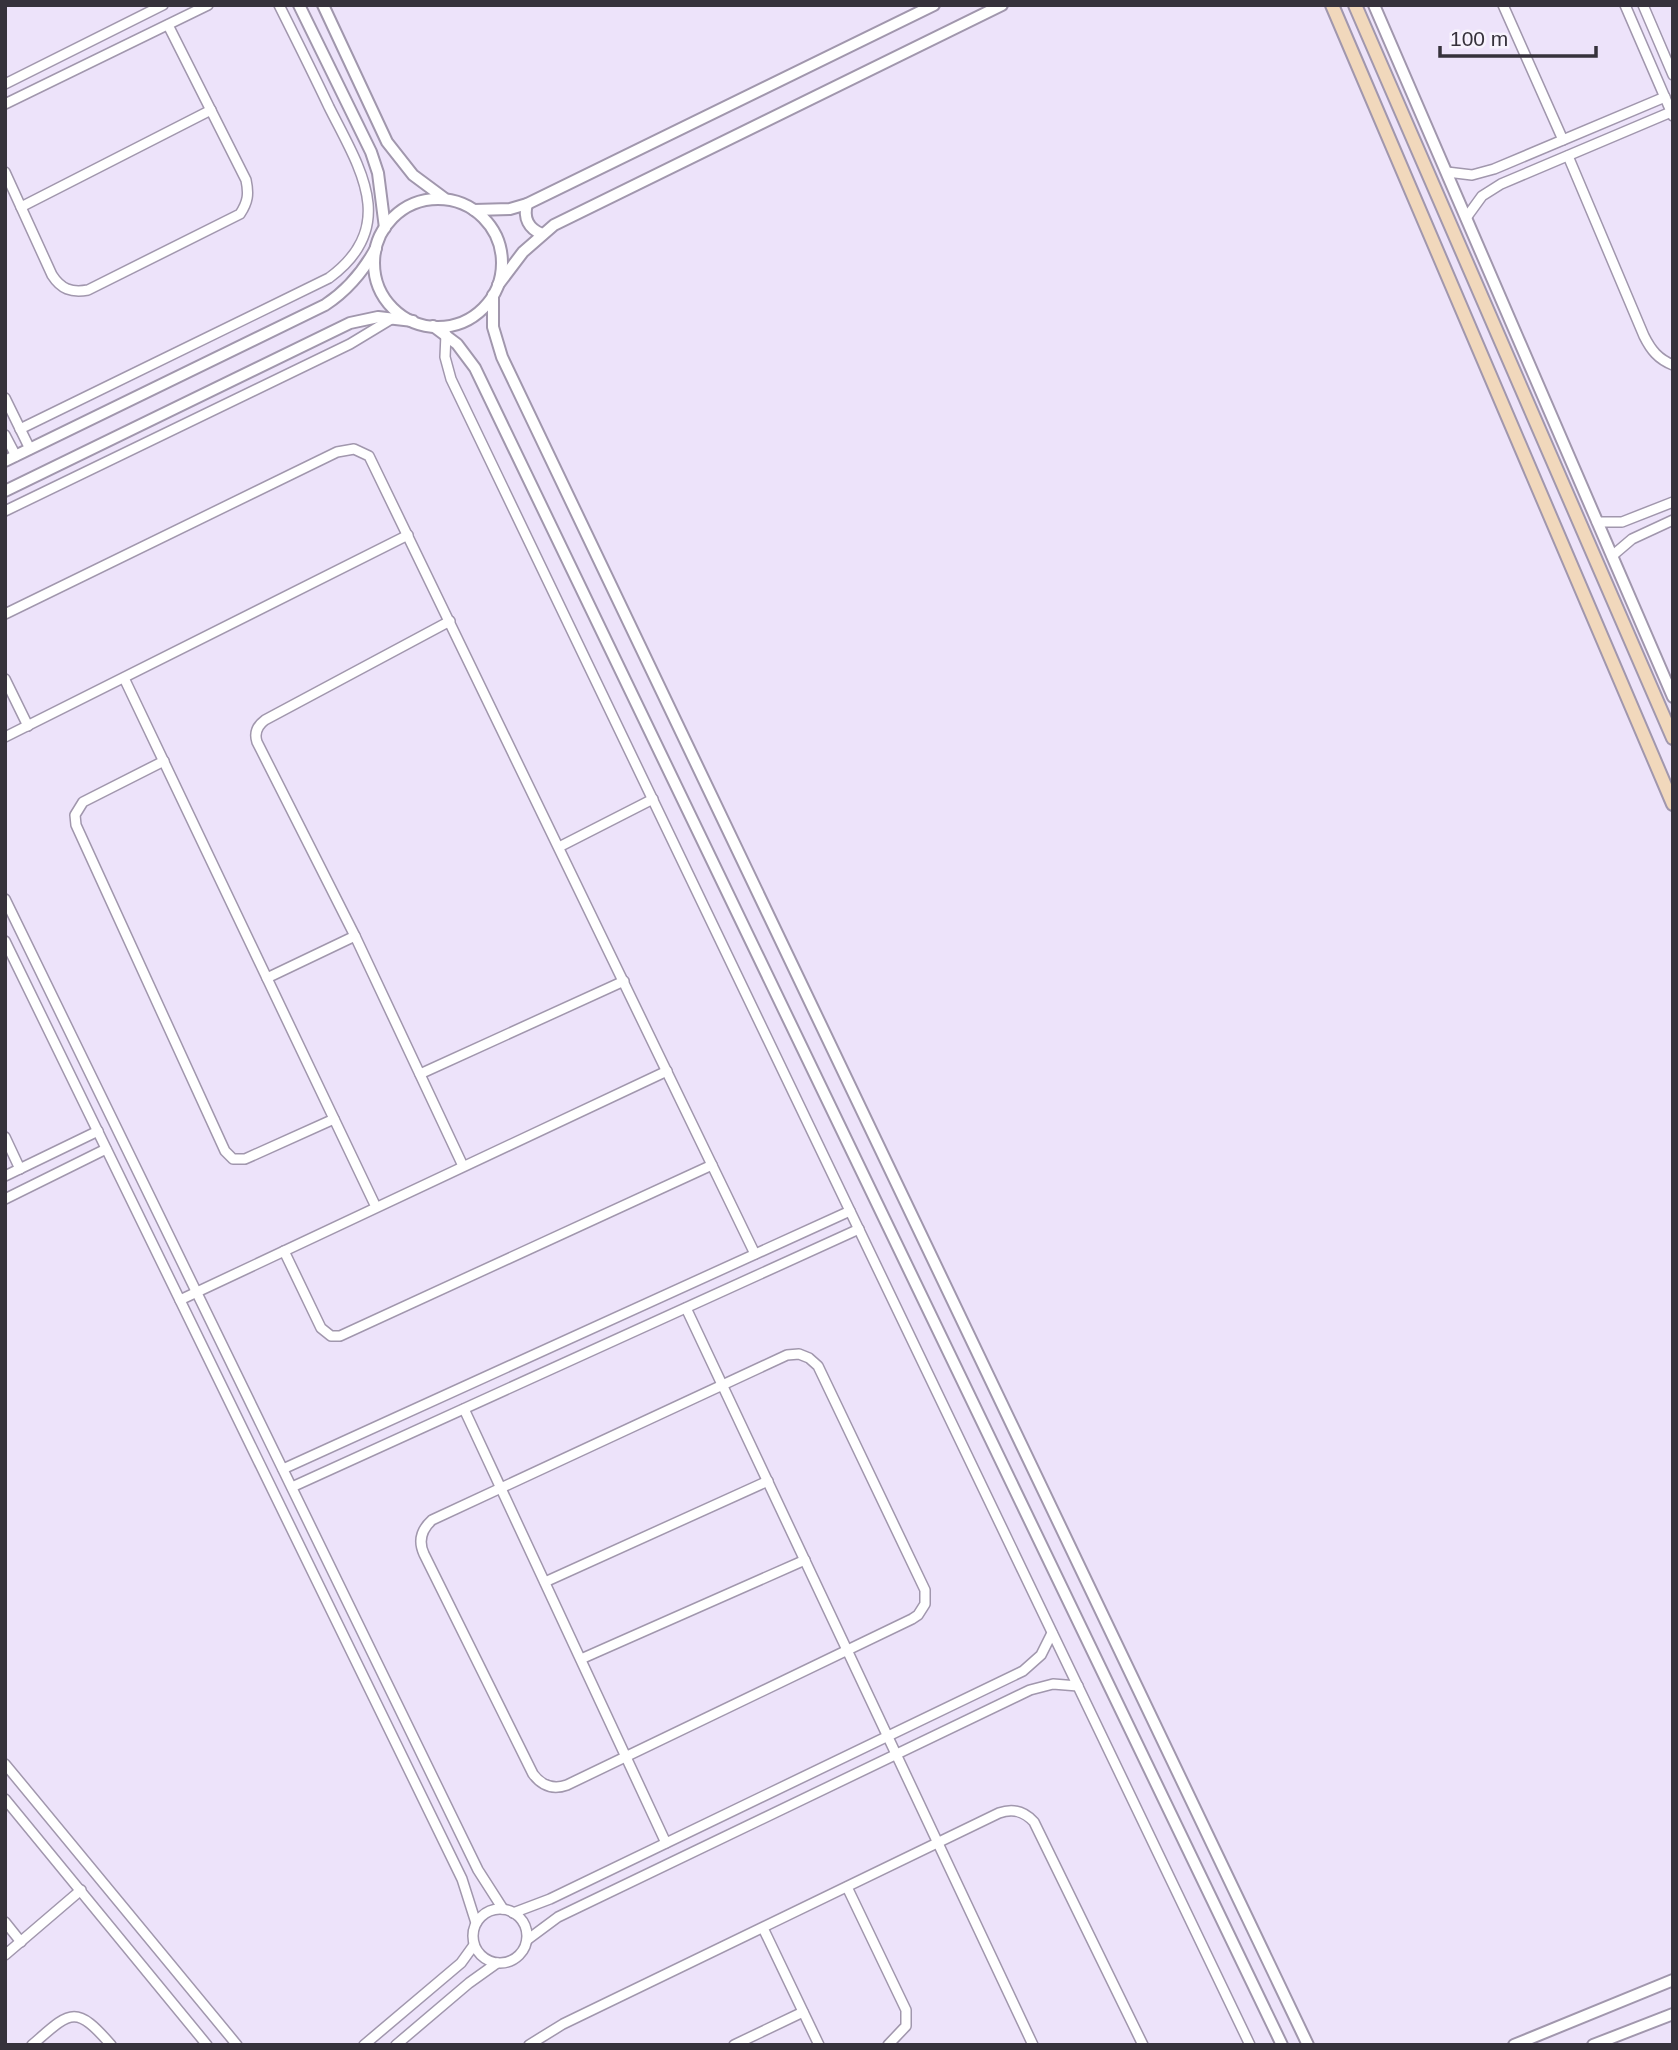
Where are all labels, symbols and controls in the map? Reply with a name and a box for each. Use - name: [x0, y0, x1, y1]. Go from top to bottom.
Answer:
- scale bar: [1440, 14, 1596, 58]
- text: 100 m: [1450, 27, 1508, 50]

